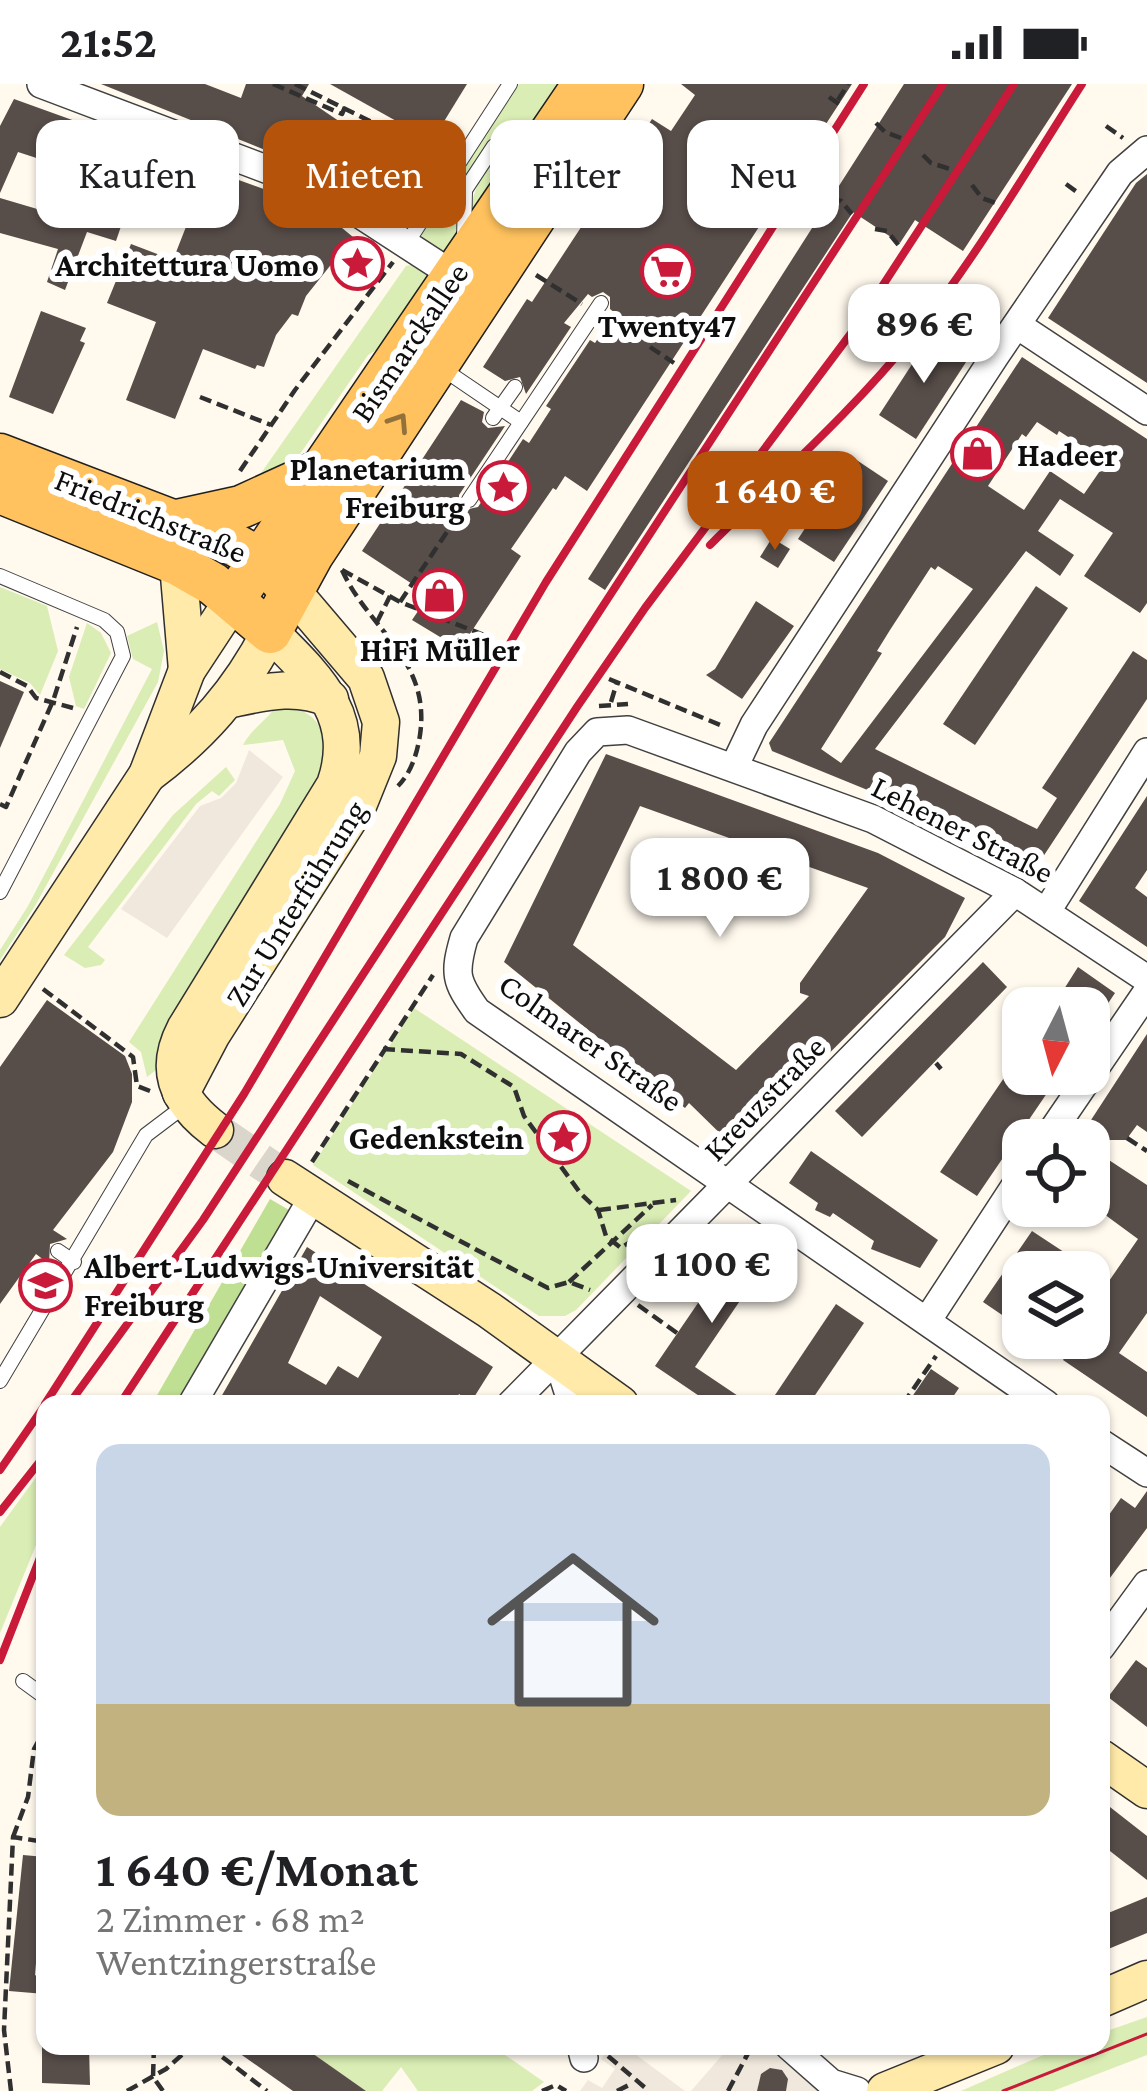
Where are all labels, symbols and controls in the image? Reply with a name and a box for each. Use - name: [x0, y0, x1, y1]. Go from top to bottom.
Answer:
- text: 21:52: [60, 17, 157, 67]
- chip: Kaufen: [36, 120, 239, 228]
- chip: Mieten: [263, 120, 466, 228]
- chip: Filter: [490, 120, 663, 228]
- chip: Neu: [687, 120, 839, 228]
- place icon: Architettura Uomo: [330, 236, 386, 292]
- supermarket icon: Twenty47: [639, 243, 695, 299]
- place label: Architettura Uomo: [54, 246, 319, 283]
- street label: Bismarckallee: [342, 256, 476, 428]
- pin: 896 €: [840, 284, 1008, 386]
- text: 896 €: [875, 301, 973, 344]
- place label: Twenty47: [597, 307, 737, 344]
- one-way arrow: [385, 413, 407, 435]
- shop icon: Hadeer: [950, 426, 1006, 482]
- place label: Hadeer: [1017, 436, 1118, 473]
- place label: Planetarium Freiburg: [289, 450, 465, 525]
- pin: 1 640 €: [664, 451, 886, 553]
- place icon: Planetarium Freiburg: [476, 459, 532, 515]
- street label: Friedrichstraße: [50, 460, 252, 570]
- text: 1 640 €: [714, 468, 836, 511]
- shop icon: HiFi Müller: [412, 567, 468, 623]
- place label: HiFi Müller: [360, 631, 520, 668]
- street label: Lehener Straße: [866, 767, 1060, 891]
- street label: Zur Unterführung: [217, 793, 373, 1013]
- pin: 1 800 €: [609, 838, 831, 940]
- text: 1 800 €: [657, 855, 783, 898]
- street label: Colmarer Straße: [492, 965, 690, 1119]
- north arrow: [1002, 987, 1110, 1095]
- map controls: [1002, 987, 1110, 1359]
- street label: Kreuzstraße: [695, 1028, 833, 1168]
- place icon: Gedenkstein: [535, 1109, 591, 1165]
- place label: Gedenkstein: [348, 1119, 524, 1156]
- button: locate: [1002, 1119, 1110, 1227]
- pin: 1 100 €: [601, 1224, 823, 1326]
- text: 1 100 €: [653, 1241, 771, 1284]
- place label: Albert-Ludwigs-Universität Freiburg: [83, 1248, 475, 1323]
- button: layers: [1002, 1251, 1110, 1359]
- school or university icon: Albert-Ludwigs-Universität Freiburg: [17, 1257, 73, 1313]
- icon: home: [465, 1522, 681, 1738]
- text: 1 640 €/Monat: [96, 1840, 418, 1897]
- text: 2 Zimmer · 68 m²: [96, 1897, 365, 1940]
- text: Wentzingerstraße: [96, 1940, 376, 1983]

